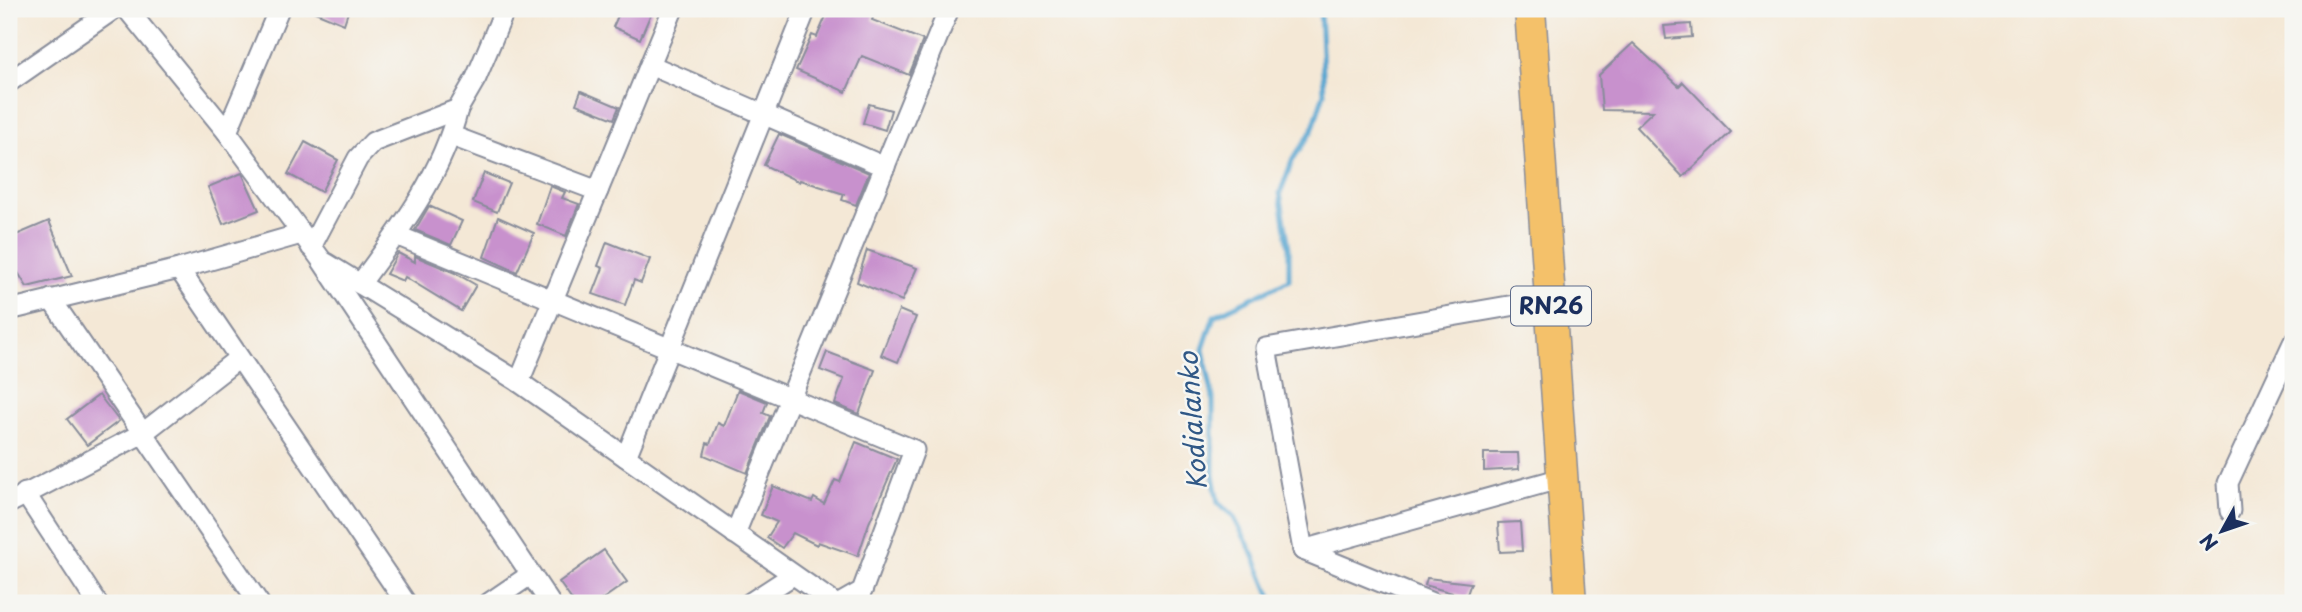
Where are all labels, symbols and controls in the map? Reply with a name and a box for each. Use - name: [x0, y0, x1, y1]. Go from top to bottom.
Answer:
- road number: RN26: [1511, 286, 1591, 326]
- water label: Kodialanko: [1167, 349, 1216, 491]
- north arrow: [2186, 496, 2256, 566]
- text: N: [2193, 528, 2224, 557]

